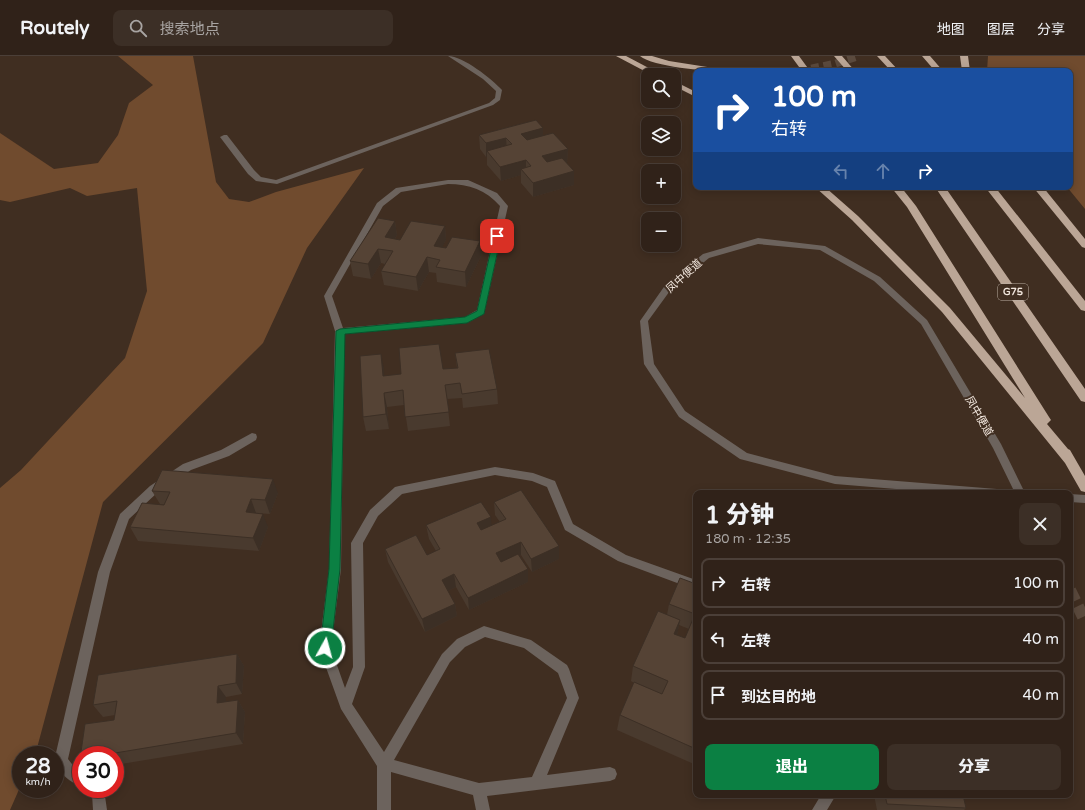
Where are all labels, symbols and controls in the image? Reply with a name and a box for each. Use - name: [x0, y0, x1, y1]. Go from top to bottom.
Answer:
- search box: [113, 10, 393, 46]
- text: Routely: [20, 17, 89, 39]
- icon: search: [127, 17, 149, 39]
- text: 搜索地点: [159, 20, 219, 38]
- text: 地图: [937, 21, 965, 38]
- text: 图层: [987, 21, 1015, 38]
- text: 分享: [1037, 21, 1065, 38]
- map controls: [641, 68, 681, 252]
- button: search: [641, 68, 681, 108]
- text: 100 m: [771, 80, 857, 114]
- icon: right: [705, 84, 757, 136]
- button: layers: [641, 116, 681, 156]
- text: 右转: [771, 118, 807, 140]
- icon: left: [830, 160, 852, 182]
- icon: ahead: [872, 160, 894, 182]
- icon: right: [914, 160, 936, 182]
- button: +: [641, 164, 681, 204]
- button: −: [641, 212, 681, 252]
- pin: [480, 219, 514, 253]
- icon: arrive: [486, 225, 508, 247]
- street label: 凤中便道: [663, 256, 705, 296]
- road number: G75: [998, 284, 1028, 300]
- street label: 凤中便道: [962, 394, 996, 438]
- text: 1 分钟: [705, 501, 774, 530]
- button: close: [1019, 503, 1061, 545]
- text: 180 m · 12:35: [705, 531, 791, 547]
- icon: right: [707, 572, 729, 594]
- text: 100 m: [1013, 574, 1059, 592]
- text: 右转: [741, 576, 771, 594]
- position arrow: [304, 627, 346, 669]
- icon: left: [707, 628, 729, 650]
- text: 40 m: [1022, 630, 1059, 648]
- text: 左转: [741, 632, 771, 650]
- icon: arrive: [707, 684, 729, 706]
- text: 40 m: [1022, 686, 1059, 704]
- text: 到达目的地: [741, 688, 816, 706]
- button: 退出: [705, 744, 879, 790]
- button: 分享: [887, 744, 1061, 790]
- speed limit sign: 30: [72, 746, 124, 798]
- text: 28: [25, 755, 51, 779]
- text: km/h: [25, 776, 51, 788]

